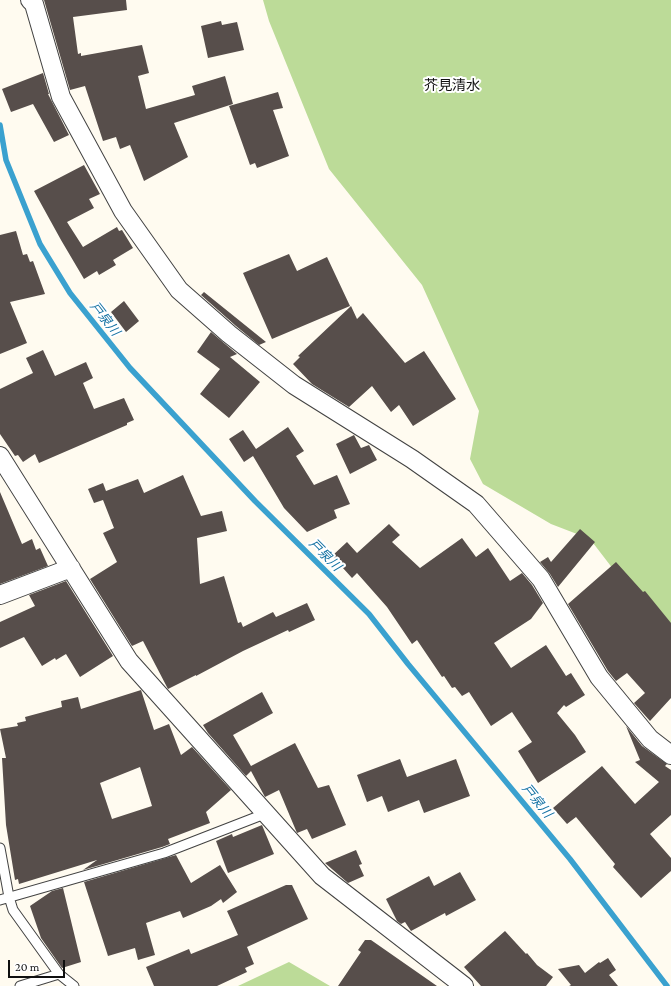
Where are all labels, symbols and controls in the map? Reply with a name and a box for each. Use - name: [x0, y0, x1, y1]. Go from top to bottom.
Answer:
- district label: 芥見清水: [424, 78, 480, 94]
- water label: 戸泉川: [87, 299, 123, 339]
- water label: 戸泉川: [306, 536, 344, 574]
- water label: 戸泉川: [519, 781, 555, 821]
- scale bar: [10, 952, 67, 978]
- text: 20 m: [15, 960, 39, 974]

